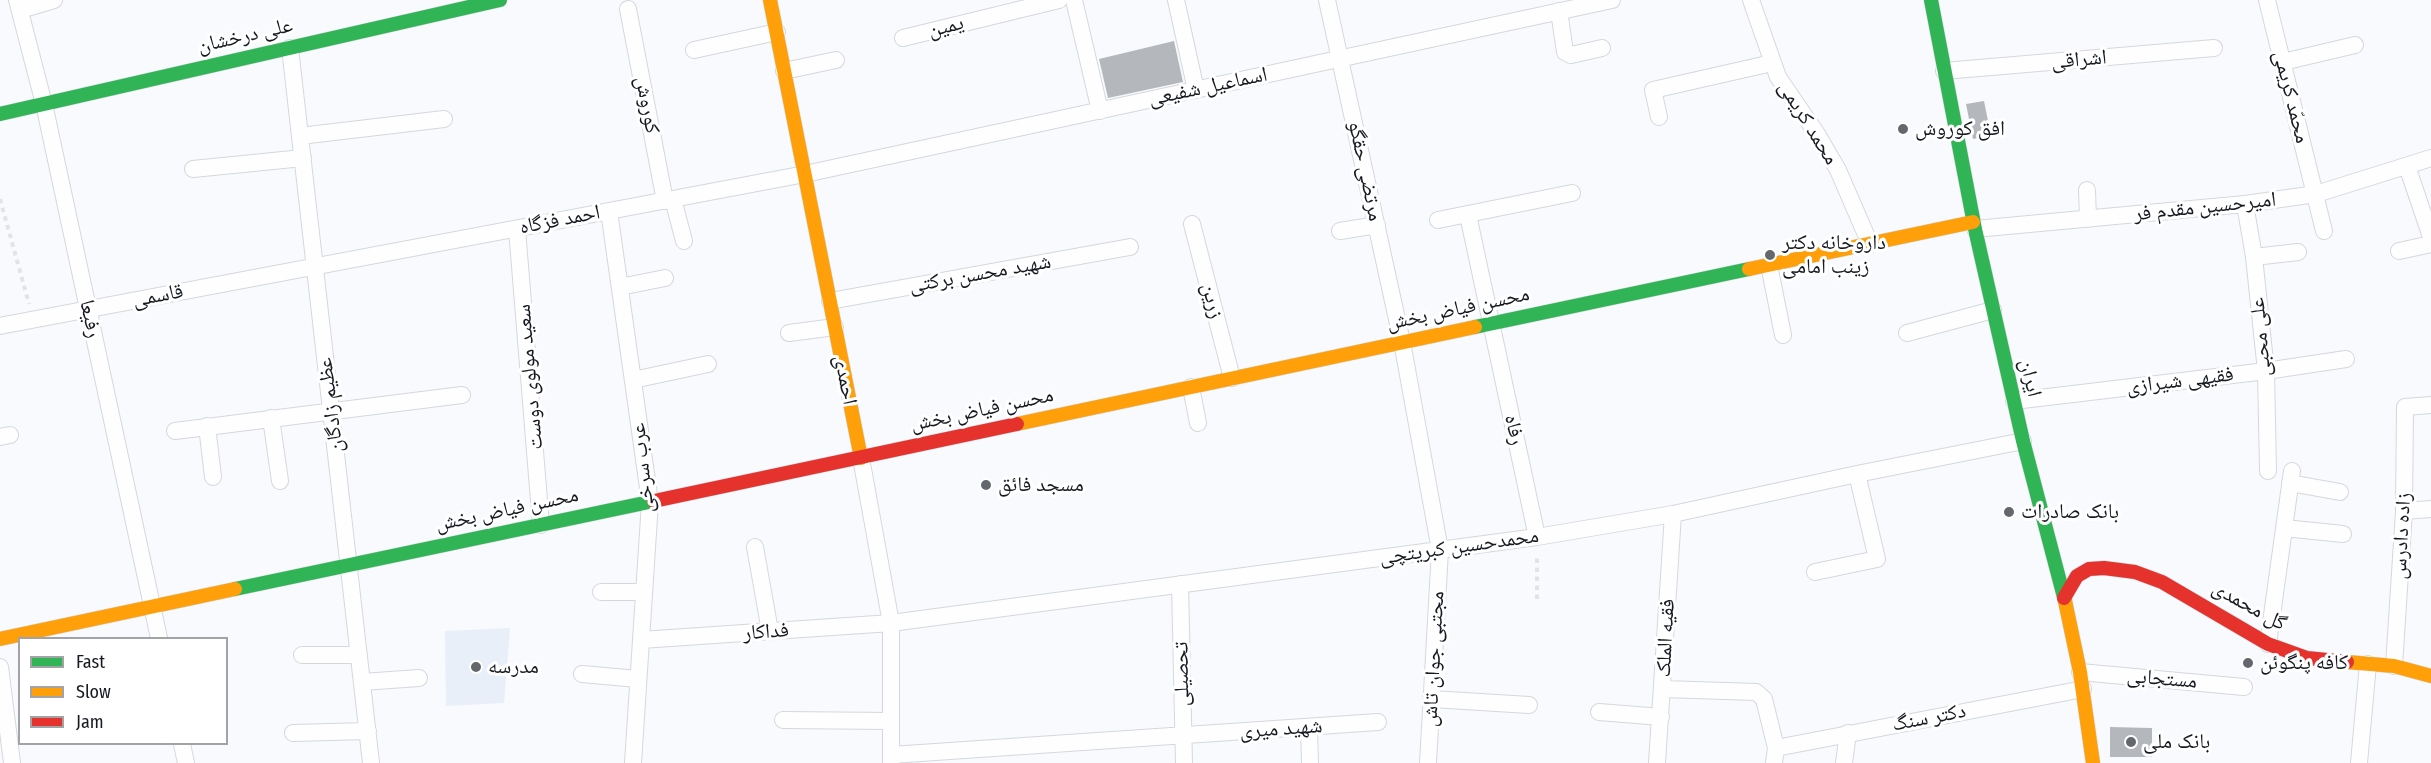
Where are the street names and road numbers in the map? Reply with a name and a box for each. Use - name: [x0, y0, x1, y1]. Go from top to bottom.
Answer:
- street label: یمین: [926, 10, 966, 44]
- street label: علی درخشان: [195, 13, 295, 59]
- street label: اشراقی: [2050, 45, 2108, 75]
- street label: محمّد کریمی: [2267, 48, 2315, 146]
- street label: اسماعیل شفیعی: [1146, 62, 1270, 112]
- street label: کوروش: [629, 74, 665, 136]
- street label: محمد کریمی: [1772, 76, 1844, 170]
- street label: مرتضی حقگو: [1342, 119, 1388, 223]
- street label: امیرحسین مقدم فر: [2133, 187, 2277, 227]
- street label: احمد فزگاه: [517, 200, 603, 240]
- street label: شهید محسن برکتی: [907, 249, 1053, 299]
- street label: قاسمی: [131, 279, 185, 313]
- street label: زرین: [1195, 281, 1229, 321]
- street label: محسن فیاض بخش: [1384, 282, 1532, 336]
- street label: علی محبی: [2245, 296, 2277, 378]
- street label: رفیعا: [74, 298, 106, 340]
- street label: سعید مولوی دوست: [511, 303, 549, 451]
- street label: احمدی: [828, 353, 862, 407]
- street label: عظیم زادگان: [313, 356, 349, 454]
- street label: ایران: [2013, 357, 2047, 399]
- street label: فقیهی شیرازی: [2125, 362, 2235, 400]
- street label: محسن فیاض بخش: [908, 383, 1056, 437]
- street label: رفاه: [1498, 412, 1530, 448]
- street label: عرب سرخی: [626, 422, 660, 514]
- street label: محسن فیاض بخش: [433, 483, 581, 537]
- street label: زاده دادرس: [2387, 492, 2417, 580]
- street label: محمدحسین کبریتچی: [1378, 523, 1540, 571]
- street label: گل محمدی: [2207, 575, 2291, 637]
- street label: مجتبی جوان تاش: [1418, 591, 1450, 727]
- street label: فقیه الملک: [1651, 598, 1681, 678]
- street label: فداکار: [742, 618, 790, 646]
- street label: تحصیلی: [1169, 641, 1195, 707]
- street label: مستجابی: [2126, 663, 2198, 695]
- street label: دکتر سنگ: [1890, 699, 1968, 737]
- street label: شهید میری: [1239, 714, 1323, 744]

